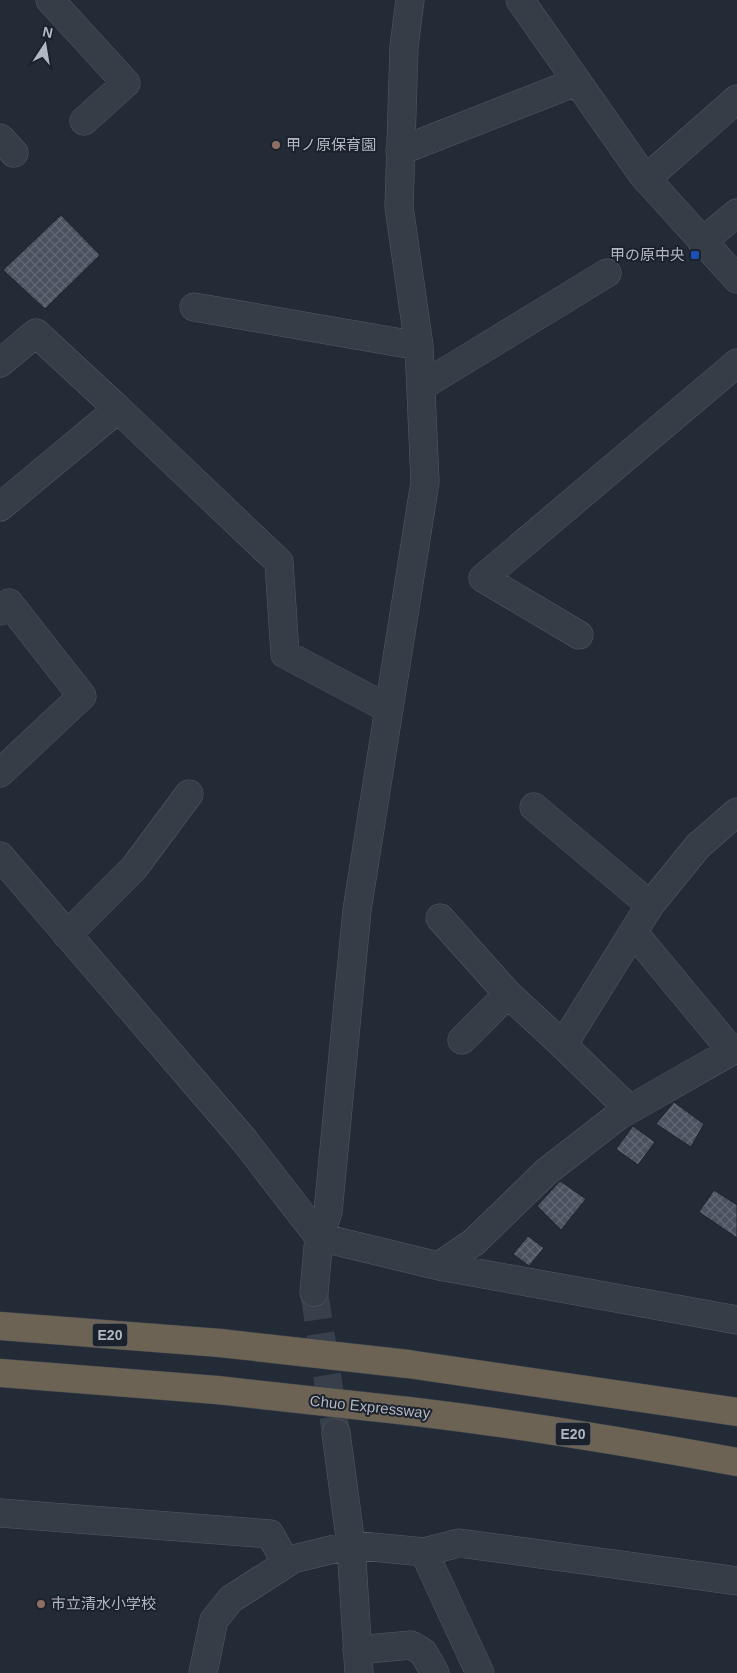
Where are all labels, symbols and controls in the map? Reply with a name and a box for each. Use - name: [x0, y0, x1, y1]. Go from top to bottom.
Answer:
- north arrow: [20, 20, 70, 70]
- text: N: [41, 23, 54, 41]
- place label: 甲ノ原保育園: [286, 136, 376, 153]
- marker: 甲ノ原保育園: [270, 139, 282, 151]
- place label: 甲の原中央: [610, 246, 685, 263]
- marker: 甲の原中央: [689, 249, 701, 261]
- road number: E20: [92, 1324, 128, 1346]
- street label: Chuo Expressway: [309, 1392, 432, 1421]
- road number: E20: [556, 1422, 590, 1446]
- place label: 市立清水小学校: [51, 1595, 156, 1612]
- marker: 市立清水小学校: [35, 1598, 47, 1610]

